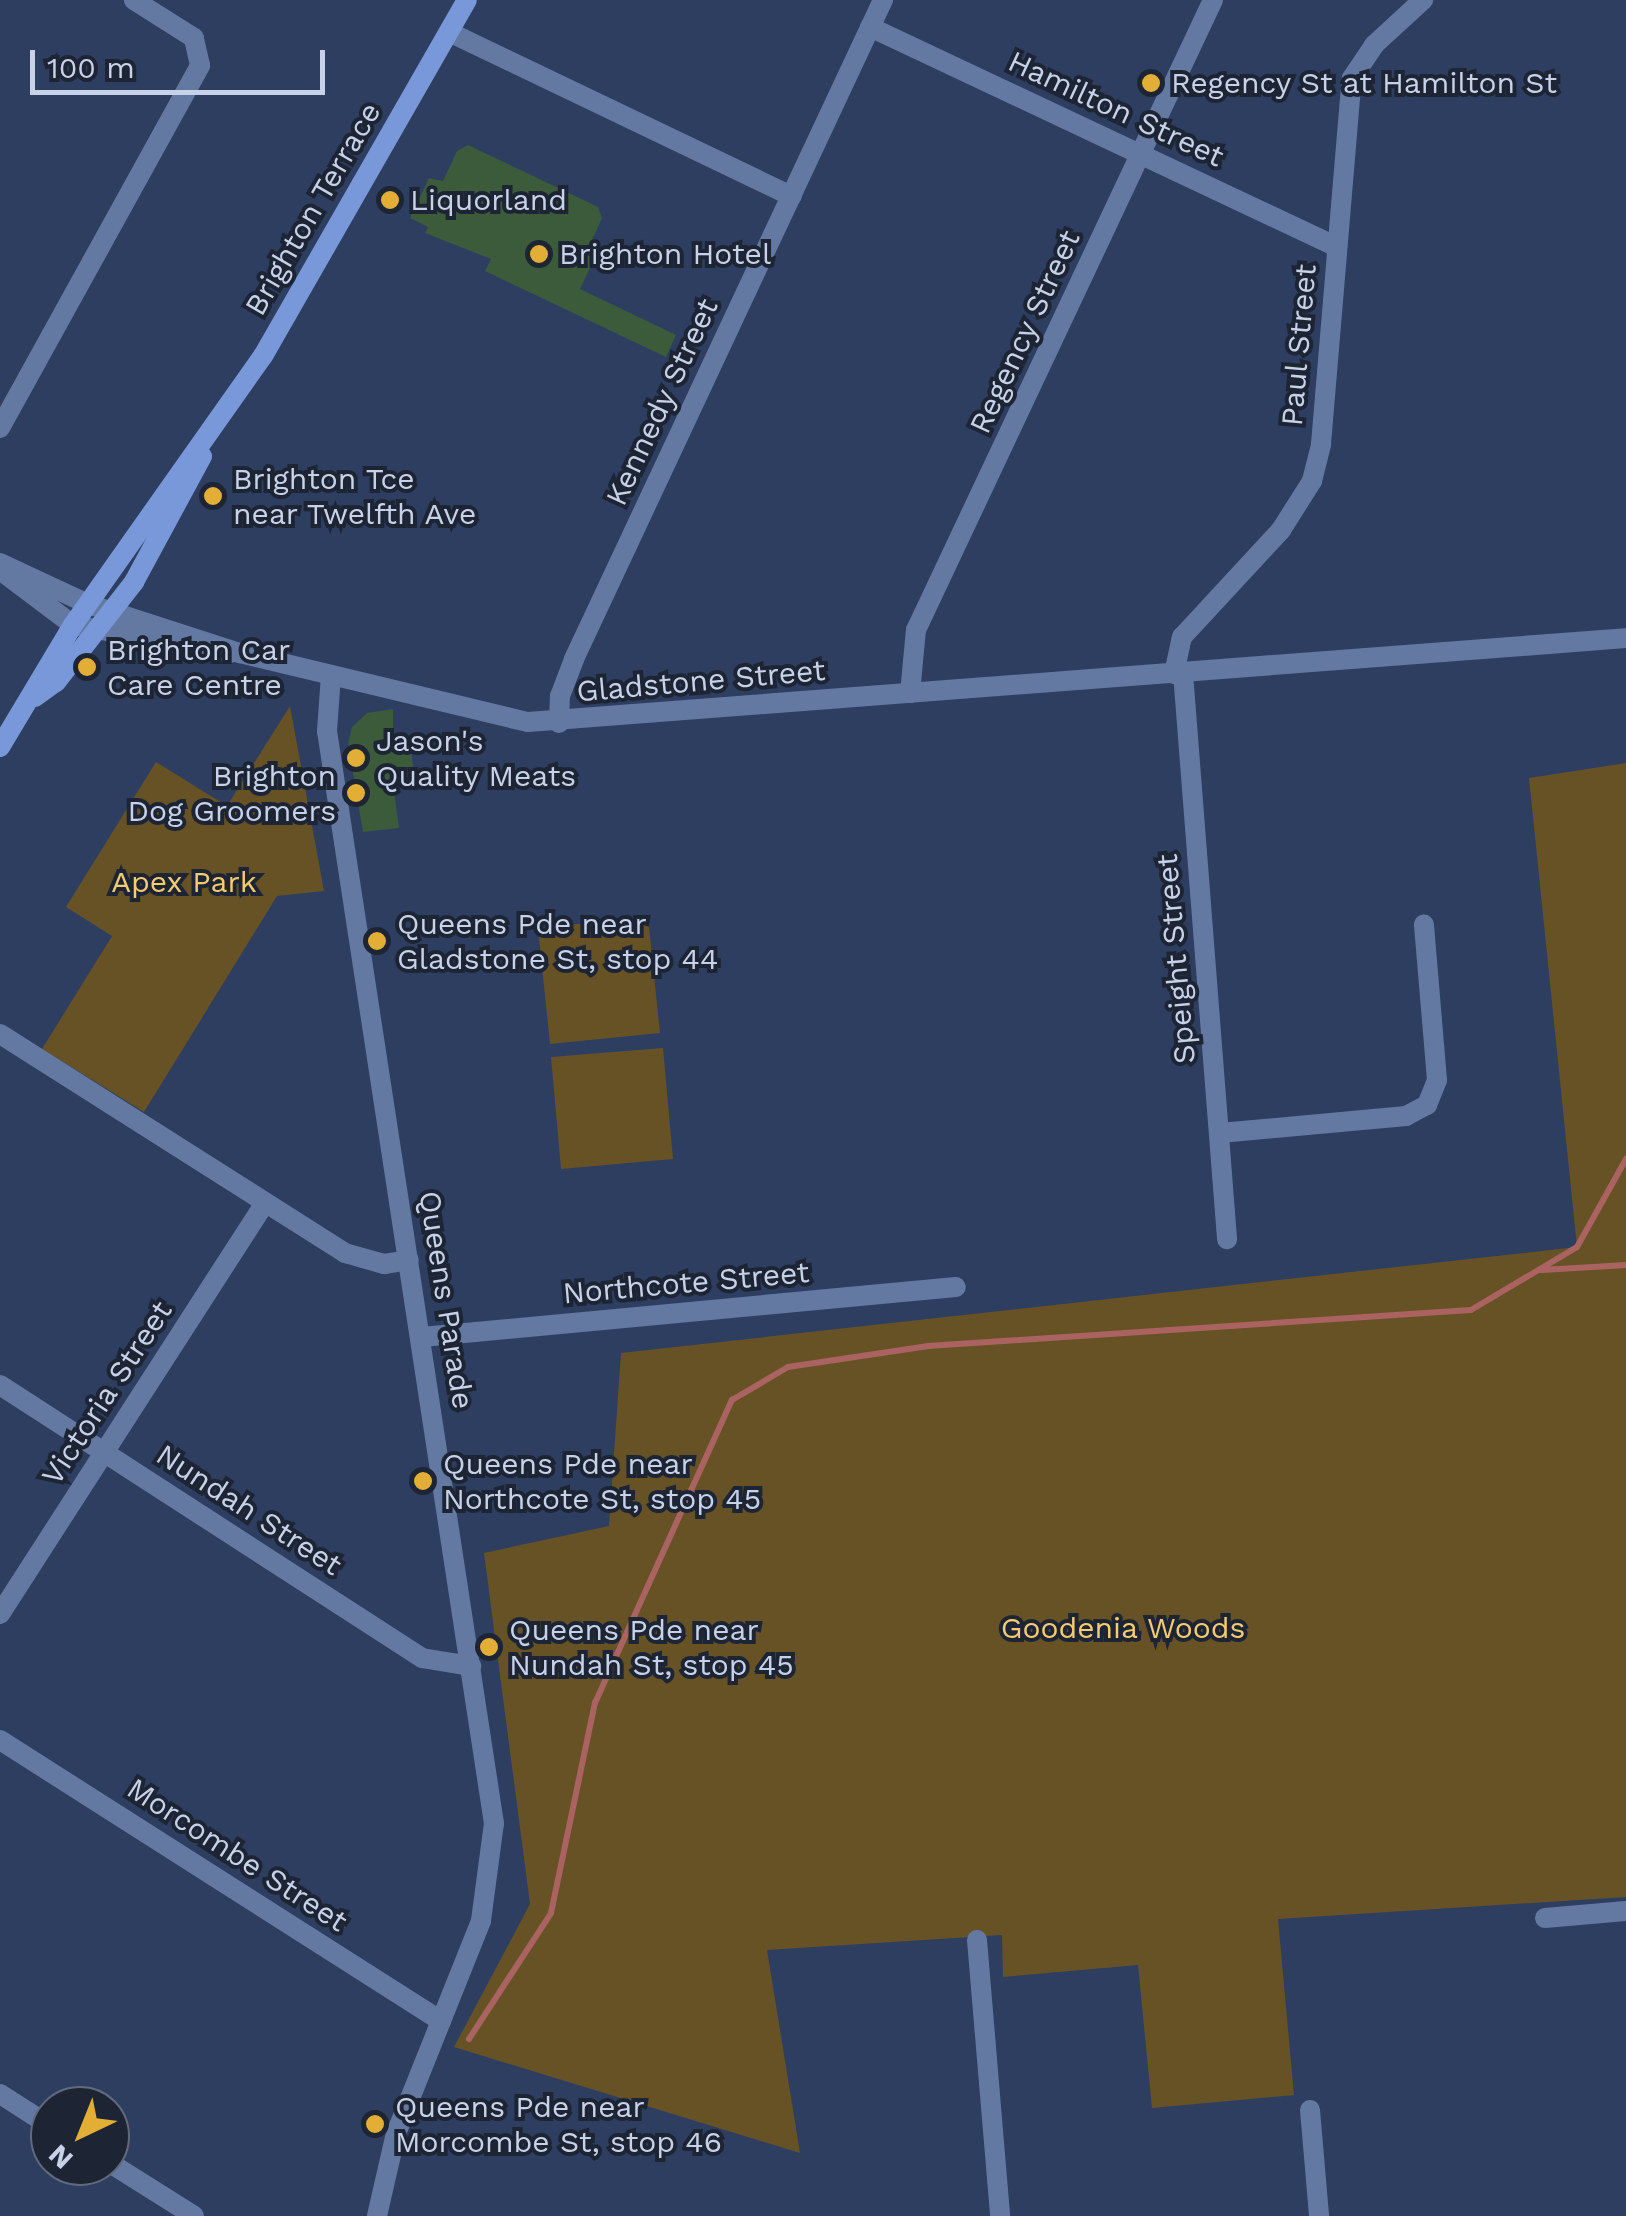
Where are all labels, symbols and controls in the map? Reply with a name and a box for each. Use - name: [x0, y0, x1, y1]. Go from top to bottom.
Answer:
- scale bar: [35, 30, 330, 92]
- street label: Hamilton Street: [1003, 43, 1229, 175]
- text: 100 m: [47, 50, 135, 85]
- place label: Regency St at Hamilton St: [1171, 65, 1558, 101]
- marker: Regency St at Hamilton St: [1140, 72, 1162, 94]
- street label: Brighton Terrace: [237, 96, 389, 322]
- place label: Liquorland: [410, 182, 567, 218]
- marker: Liquorland: [379, 189, 401, 211]
- street label: Regency Street: [962, 224, 1088, 440]
- place label: Brighton Hotel: [559, 236, 771, 272]
- marker: Brighton Hotel: [528, 243, 550, 265]
- street label: Paul Street: [1274, 262, 1324, 428]
- street label: Kennedy Street: [598, 292, 726, 512]
- place label: Brighton Tce near Twelfth Ave: [233, 461, 479, 532]
- marker: Brighton Tce near Twelfth Ave: [202, 485, 224, 507]
- place label: Brighton Car Care Centre: [107, 632, 290, 702]
- street label: Gladstone Street: [575, 652, 827, 710]
- marker: Brighton Car Care Centre: [76, 656, 98, 678]
- place label: Jason's Quality Meats: [376, 723, 577, 794]
- marker: Jason's Quality Meats: [345, 747, 367, 769]
- place label: Brighton Dog Groomers: [127, 758, 336, 828]
- marker: Brighton Dog Groomers: [345, 782, 367, 804]
- street label: Speight Street: [1149, 853, 1203, 1065]
- park label: Apex Park: [111, 864, 257, 900]
- place label: Queens Pde near Gladstone St, stop 44: [397, 906, 718, 976]
- marker: Queens Pde near Gladstone St, stop 44: [366, 930, 388, 952]
- street label: Queens Parade: [411, 1188, 481, 1412]
- street label: Northcote Street: [561, 1254, 811, 1312]
- street label: Victoria Street: [34, 1294, 180, 1492]
- street label: Nundah Street: [150, 1437, 348, 1583]
- place label: Queens Pde near Northcote St, stop 45: [443, 1446, 761, 1516]
- marker: Queens Pde near Northcote St, stop 45: [412, 1470, 434, 1492]
- park label: Goodenia Woods: [1000, 1610, 1246, 1646]
- place label: Queens Pde near Nundah St, stop 45: [509, 1612, 794, 1682]
- marker: Queens Pde near Nundah St, stop 45: [478, 1636, 500, 1658]
- street label: Morcombe Street: [120, 1770, 354, 1940]
- north arrow: [30, 2086, 130, 2186]
- place label: Queens Pde near Morcombe St, stop 46: [395, 2089, 722, 2160]
- marker: Queens Pde near Morcombe St, stop 46: [364, 2113, 386, 2135]
- text: N: [42, 2138, 79, 2176]

